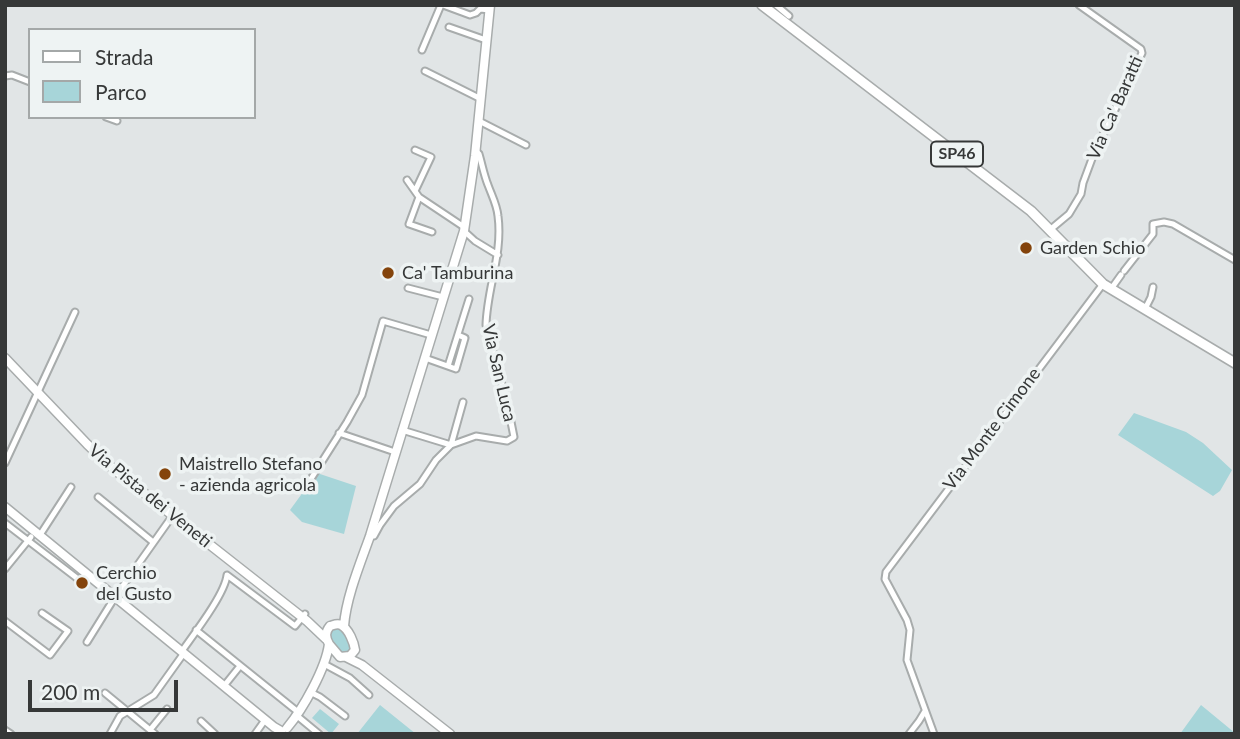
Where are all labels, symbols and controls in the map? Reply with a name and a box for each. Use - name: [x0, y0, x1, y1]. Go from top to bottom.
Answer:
- legend: [28, 28, 256, 119]
- text: Strada: [95, 44, 154, 69]
- street label: Via Ca' Baratti: [1082, 53, 1148, 163]
- text: Parco: [95, 79, 147, 104]
- road number: SP46: [931, 142, 983, 166]
- place label: Garden Schio: [1040, 237, 1145, 259]
- marker: Garden Schio: [1018, 240, 1034, 256]
- place label: Ca' Tamburina: [402, 262, 513, 284]
- marker: Ca' Tamburina: [380, 265, 396, 281]
- street label: Via San Luca: [477, 322, 521, 424]
- street label: Via Monte Cimone: [939, 363, 1045, 495]
- street label: Via Pista dei Veneti: [84, 440, 216, 552]
- place label: Maistrello Stefano - azienda agricola: [179, 453, 323, 496]
- marker: Maistrello Stefano - azienda agricola: [157, 466, 173, 482]
- place label: Cerchio del Gusto: [96, 562, 172, 604]
- marker: Cerchio del Gusto: [74, 575, 90, 591]
- scale bar: [32, 666, 182, 710]
- text: 200 m: [41, 679, 100, 704]

